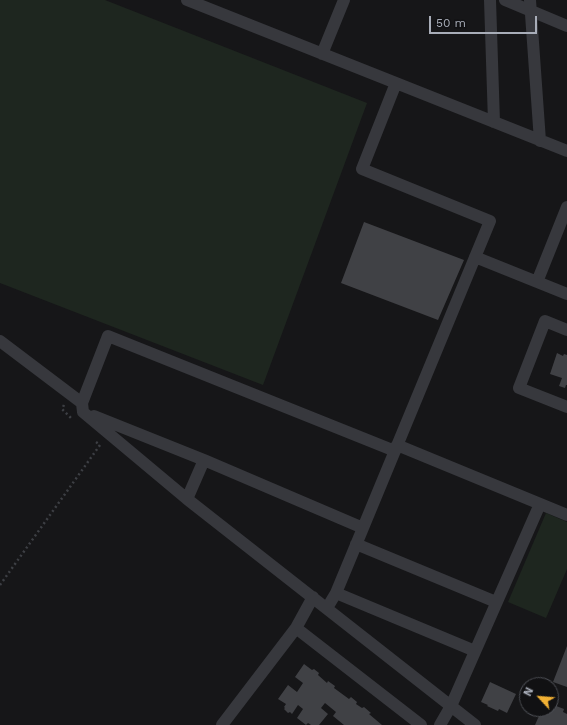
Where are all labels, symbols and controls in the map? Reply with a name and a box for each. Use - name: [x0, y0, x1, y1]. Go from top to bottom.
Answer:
- scale bar: [431, 8, 539, 34]
- text: 50 m: [436, 16, 466, 30]
- north arrow: [519, 677, 559, 717]
- text: N: [521, 685, 536, 698]

